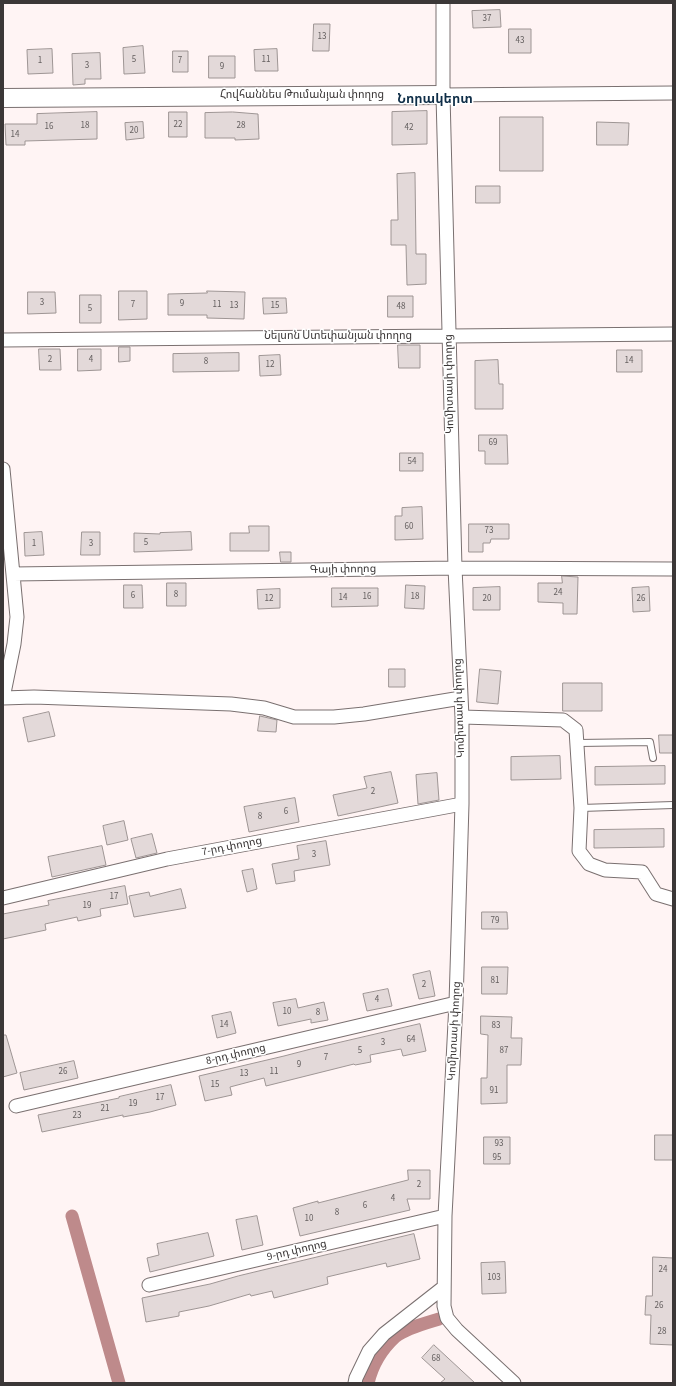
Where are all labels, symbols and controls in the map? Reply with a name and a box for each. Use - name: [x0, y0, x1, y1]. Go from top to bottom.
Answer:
- house number: 37: [483, 14, 491, 24]
- house number: 13: [318, 32, 326, 42]
- house number: 43: [516, 36, 524, 46]
- house number: 5: [132, 55, 136, 65]
- house number: 11: [262, 55, 270, 65]
- house number: 1: [38, 56, 42, 66]
- house number: 7: [178, 56, 182, 66]
- house number: 3: [85, 61, 89, 71]
- house number: 9: [220, 62, 224, 72]
- street label: Հովհաննես Թումանյան փողոց: [220, 89, 384, 103]
- district label: Նորակերտ: [397, 92, 473, 108]
- house number: 22: [174, 120, 182, 130]
- house number: 18: [81, 121, 89, 131]
- house number: 28: [237, 121, 245, 131]
- house number: 16: [45, 122, 53, 132]
- house number: 42: [405, 123, 413, 133]
- house number: 20: [130, 126, 138, 136]
- house number: 14: [11, 130, 19, 140]
- house number: 3: [40, 298, 44, 308]
- house number: 9: [180, 299, 184, 309]
- house number: 7: [131, 300, 135, 310]
- house number: 11: [213, 300, 221, 310]
- house number: 13: [230, 301, 238, 311]
- house number: 15: [271, 301, 279, 311]
- house number: 48: [397, 302, 405, 312]
- house number: 5: [88, 304, 92, 314]
- street label: Նելսոն Ստեփանյան փողոց: [264, 330, 412, 344]
- street label: Կոմիտասի փողոց: [443, 334, 457, 434]
- house number: 2: [48, 355, 52, 365]
- house number: 4: [89, 355, 93, 365]
- house number: 14: [625, 356, 633, 366]
- house number: 8: [204, 357, 208, 367]
- house number: 12: [266, 360, 274, 370]
- house number: 69: [489, 438, 497, 448]
- house number: 54: [408, 457, 416, 467]
- house number: 60: [405, 522, 413, 532]
- house number: 73: [485, 526, 493, 536]
- house number: 5: [144, 538, 148, 548]
- house number: 1: [32, 539, 36, 549]
- house number: 3: [89, 539, 93, 549]
- street label: Գայի փողոց: [310, 563, 376, 577]
- house number: 24: [554, 588, 562, 598]
- house number: 8: [174, 590, 178, 600]
- house number: 6: [131, 591, 135, 601]
- house number: 16: [363, 592, 371, 602]
- house number: 18: [411, 592, 419, 602]
- house number: 14: [339, 593, 347, 603]
- house number: 12: [265, 594, 273, 604]
- house number: 20: [483, 594, 491, 604]
- house number: 26: [637, 594, 645, 604]
- street label: Կոմիտասի փողոց: [452, 658, 468, 758]
- house number: 2: [371, 787, 375, 797]
- house number: 6: [284, 807, 288, 817]
- house number: 8: [258, 812, 262, 822]
- street label: 7-րդ փողոց: [201, 835, 263, 859]
- house number: 3: [312, 850, 316, 860]
- house number: 17: [110, 892, 118, 902]
- house number: 19: [83, 901, 91, 911]
- house number: 79: [491, 916, 499, 926]
- house number: 81: [491, 976, 499, 986]
- house number: 2: [422, 980, 426, 990]
- street label: Կոմիտասի փողոց: [446, 981, 464, 1081]
- house number: 4: [375, 995, 379, 1005]
- house number: 10: [283, 1007, 291, 1017]
- house number: 8: [316, 1008, 320, 1018]
- house number: 14: [220, 1020, 228, 1030]
- house number: 83: [492, 1021, 500, 1031]
- house number: 64: [407, 1035, 415, 1045]
- house number: 3: [381, 1038, 385, 1048]
- street label: 8-րդ փողոց: [205, 1042, 267, 1068]
- house number: 5: [358, 1046, 362, 1056]
- house number: 87: [500, 1046, 508, 1056]
- house number: 7: [324, 1053, 328, 1063]
- house number: 9: [297, 1060, 301, 1070]
- house number: 26: [59, 1067, 67, 1077]
- house number: 11: [270, 1067, 278, 1077]
- house number: 13: [240, 1069, 248, 1079]
- house number: 15: [211, 1080, 219, 1090]
- house number: 91: [490, 1086, 498, 1096]
- house number: 17: [156, 1093, 164, 1103]
- house number: 19: [129, 1099, 137, 1109]
- house number: 21: [101, 1104, 109, 1114]
- house number: 23: [73, 1111, 81, 1121]
- house number: 93: [495, 1139, 503, 1149]
- house number: 95: [493, 1153, 501, 1163]
- house number: 2: [417, 1180, 421, 1190]
- house number: 4: [391, 1194, 395, 1204]
- house number: 6: [363, 1201, 367, 1211]
- house number: 8: [335, 1208, 339, 1218]
- house number: 10: [305, 1214, 313, 1224]
- street label: 9-րդ փողոց: [266, 1238, 328, 1264]
- house number: 24: [659, 1265, 667, 1275]
- house number: 103: [487, 1273, 501, 1283]
- house number: 26: [655, 1301, 663, 1311]
- house number: 28: [658, 1327, 666, 1337]
- house number: 68: [432, 1354, 440, 1364]

